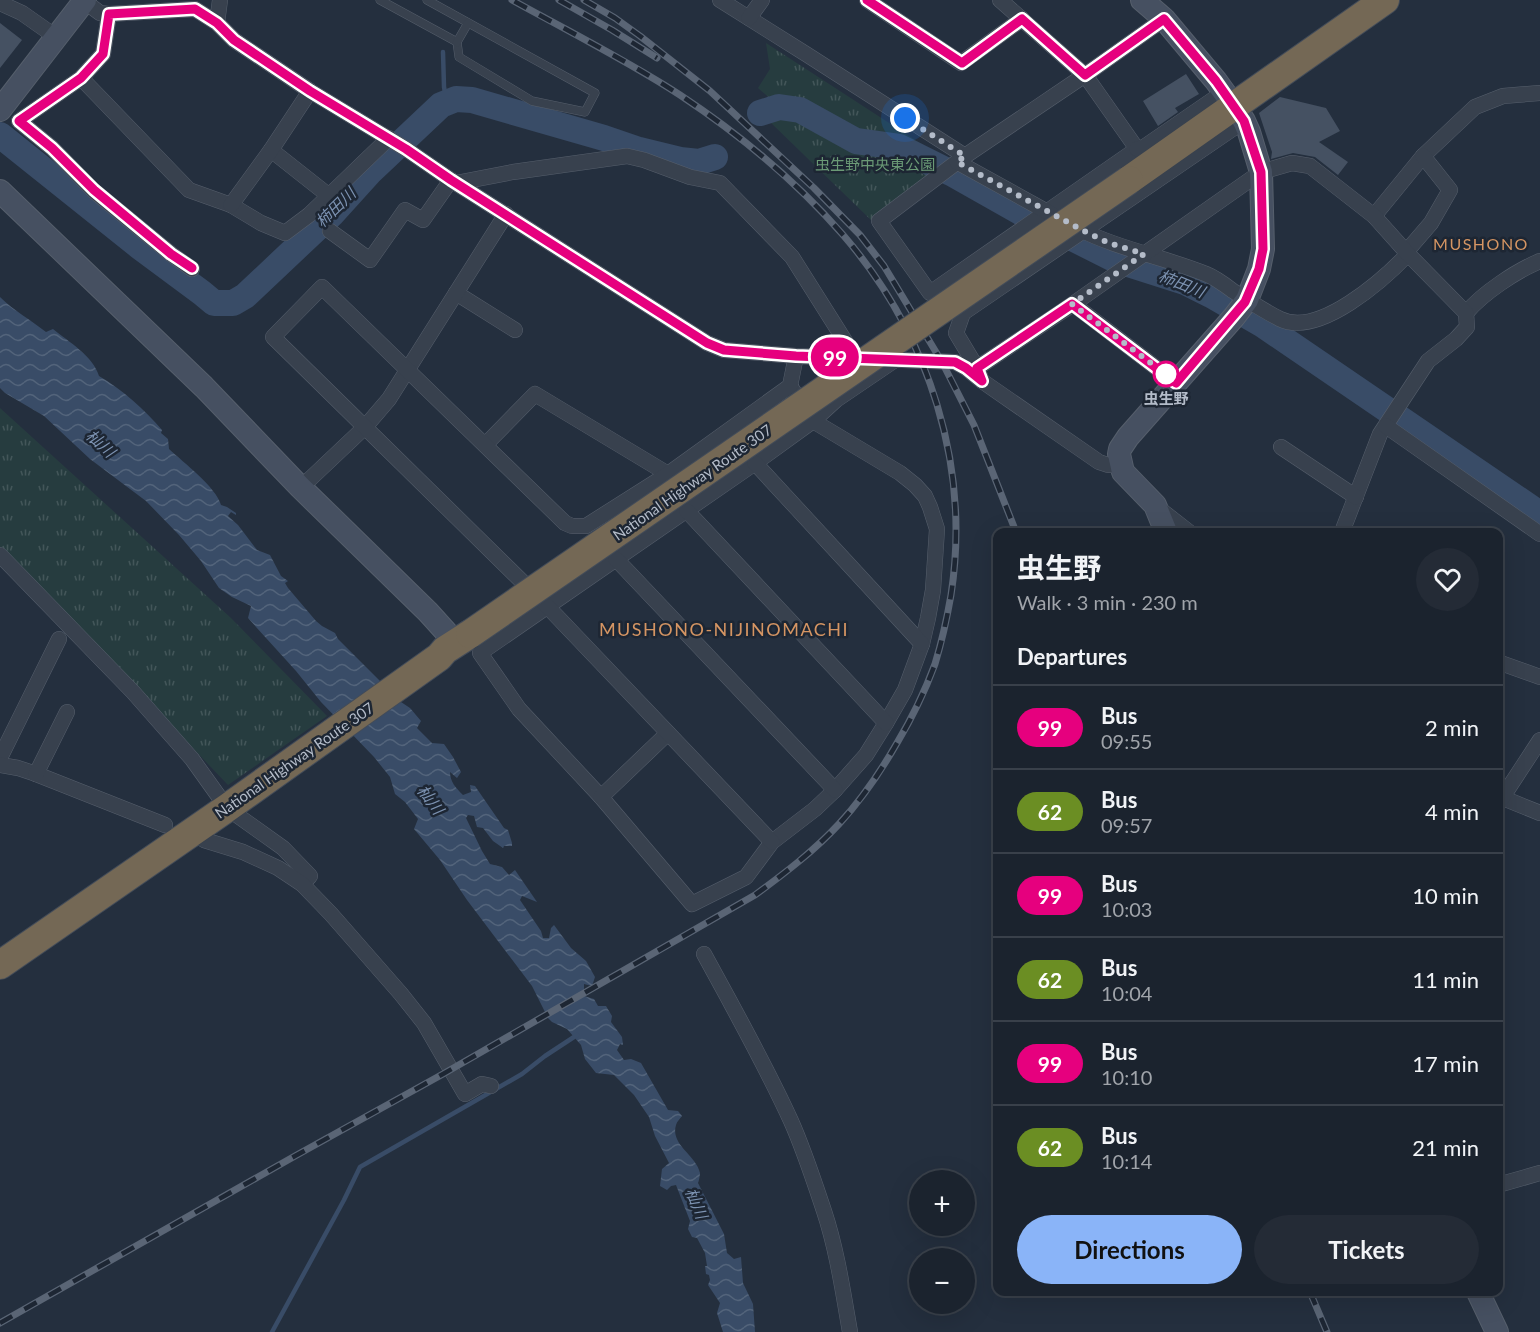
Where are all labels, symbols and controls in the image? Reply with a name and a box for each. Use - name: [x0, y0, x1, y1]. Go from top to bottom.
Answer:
- your location: [890, 103, 920, 133]
- park label: 虫生野中央東公園: [815, 155, 935, 173]
- water label: 柿田川: [311, 182, 360, 231]
- district label: MUSHONO: [1433, 234, 1529, 253]
- water label: 柿田川: [1156, 265, 1210, 302]
- line badge: 99: [808, 338, 862, 376]
- text: 99: [823, 345, 847, 370]
- marker: 虫生野: [1153, 361, 1179, 387]
- place label: 虫生野: [1143, 389, 1189, 407]
- street label: National Highway Route 307: [609, 420, 775, 544]
- water label: 杣川: [83, 425, 121, 462]
- button: heart: [1416, 548, 1479, 611]
- text: 虫生野: [1017, 550, 1101, 584]
- text: Walk · 3 min · 230 m: [1017, 590, 1198, 614]
- district label: MUSHONO-NIJINOMACHI: [599, 618, 849, 640]
- text: Departures: [1017, 643, 1127, 670]
- street label: National Highway Route 307: [211, 698, 377, 822]
- text: Bus: [1101, 702, 1137, 729]
- text: 2 min: [1425, 714, 1479, 741]
- text: 99: [1038, 715, 1062, 740]
- text: 09:55: [1101, 729, 1152, 753]
- water label: 杣川: [414, 780, 449, 819]
- text: Bus: [1101, 786, 1137, 813]
- text: 4 min: [1425, 798, 1479, 825]
- text: 62: [1038, 799, 1062, 824]
- text: 09:57: [1101, 813, 1152, 837]
- text: Bus: [1101, 870, 1137, 897]
- text: 10 min: [1412, 882, 1479, 909]
- text: 99: [1038, 883, 1062, 908]
- text: 10:03: [1101, 897, 1152, 921]
- text: Bus: [1101, 954, 1137, 981]
- text: 11 min: [1412, 966, 1479, 993]
- text: 62: [1038, 967, 1062, 992]
- text: 10:04: [1101, 981, 1152, 1005]
- text: Bus: [1101, 1038, 1137, 1065]
- text: 17 min: [1412, 1050, 1479, 1077]
- text: 99: [1038, 1051, 1062, 1076]
- text: 10:10: [1101, 1065, 1152, 1089]
- text: Bus: [1101, 1122, 1137, 1149]
- text: 21 min: [1412, 1134, 1479, 1161]
- text: 62: [1038, 1135, 1062, 1160]
- text: 10:14: [1101, 1149, 1152, 1173]
- map controls: [909, 1170, 975, 1314]
- button: +: [909, 1170, 975, 1236]
- water label: 杣川: [682, 1185, 713, 1223]
- button: Directions: [1017, 1215, 1242, 1284]
- button: Tickets: [1254, 1215, 1479, 1284]
- button: −: [909, 1248, 975, 1314]

